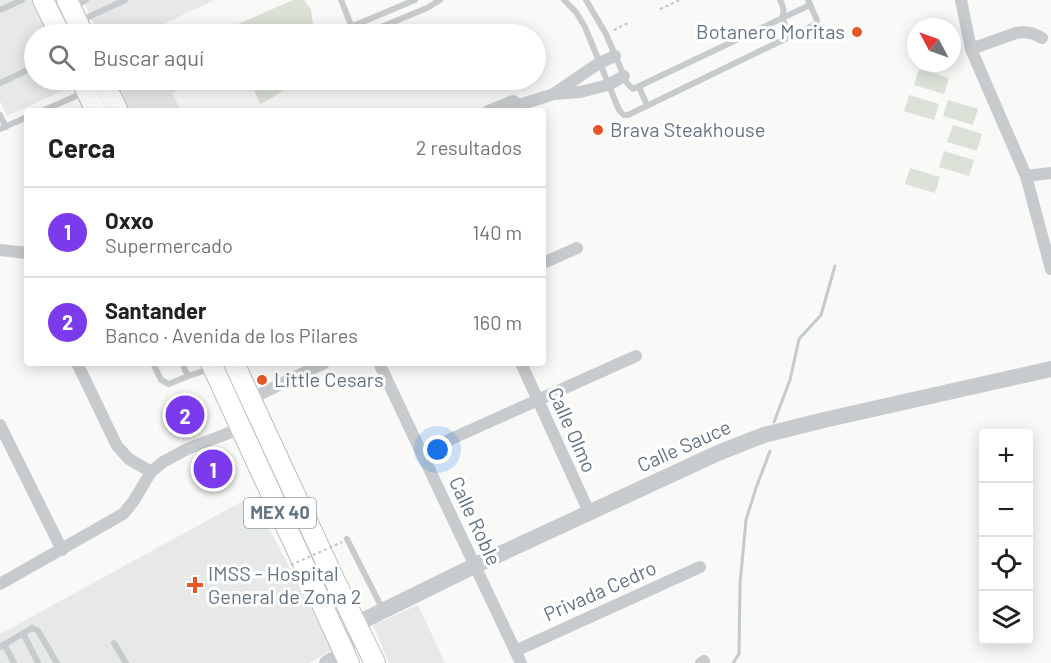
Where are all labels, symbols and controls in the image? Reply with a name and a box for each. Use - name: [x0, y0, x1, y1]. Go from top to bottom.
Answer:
- north arrow: [907, 18, 961, 72]
- place label: Botanero Moritas: [696, 19, 845, 43]
- search box: [24, 24, 546, 90]
- marker: Botanero Moritas: [850, 25, 864, 39]
- icon: search: [45, 41, 78, 74]
- text: Buscar aquí: [93, 44, 204, 70]
- place label: Brava Steakhouse: [610, 117, 765, 141]
- marker: Brava Steakhouse: [591, 123, 605, 137]
- text: Cerca: [48, 132, 115, 163]
- text: 2 resultados: [416, 135, 522, 159]
- text: Oxxo: [105, 207, 154, 233]
- text: 1: [64, 220, 71, 244]
- text: 140 m: [472, 220, 522, 244]
- text: Supermercado: [105, 233, 233, 257]
- text: Santander: [105, 297, 206, 323]
- text: 2: [62, 310, 73, 334]
- text: 160 m: [473, 310, 522, 334]
- text: Banco · Avenida de los Pilares: [105, 323, 358, 347]
- place label: Little Cesars: [274, 367, 384, 391]
- marker: Little Cesars: [255, 373, 269, 387]
- street label: Calle Olmo: [544, 383, 602, 476]
- pin: 2: [166, 392, 204, 438]
- street label: Calle Sauce: [633, 414, 734, 476]
- map controls: [979, 429, 1033, 645]
- button: +: [979, 429, 1033, 483]
- your location: [423, 435, 452, 464]
- pin: 1: [194, 446, 232, 492]
- street label: Calle Roble: [445, 472, 507, 569]
- button: −: [979, 483, 1033, 537]
- road number: MEX 40: [244, 498, 316, 528]
- button: locate: [979, 537, 1033, 591]
- street label: Privada Cedro: [540, 555, 660, 626]
- place label: IMSS - Hospital General de Zona 2: [208, 561, 361, 608]
- marker: IMSS - Hospital General de Zona 2: [186, 576, 204, 594]
- button: layers: [979, 591, 1033, 645]

